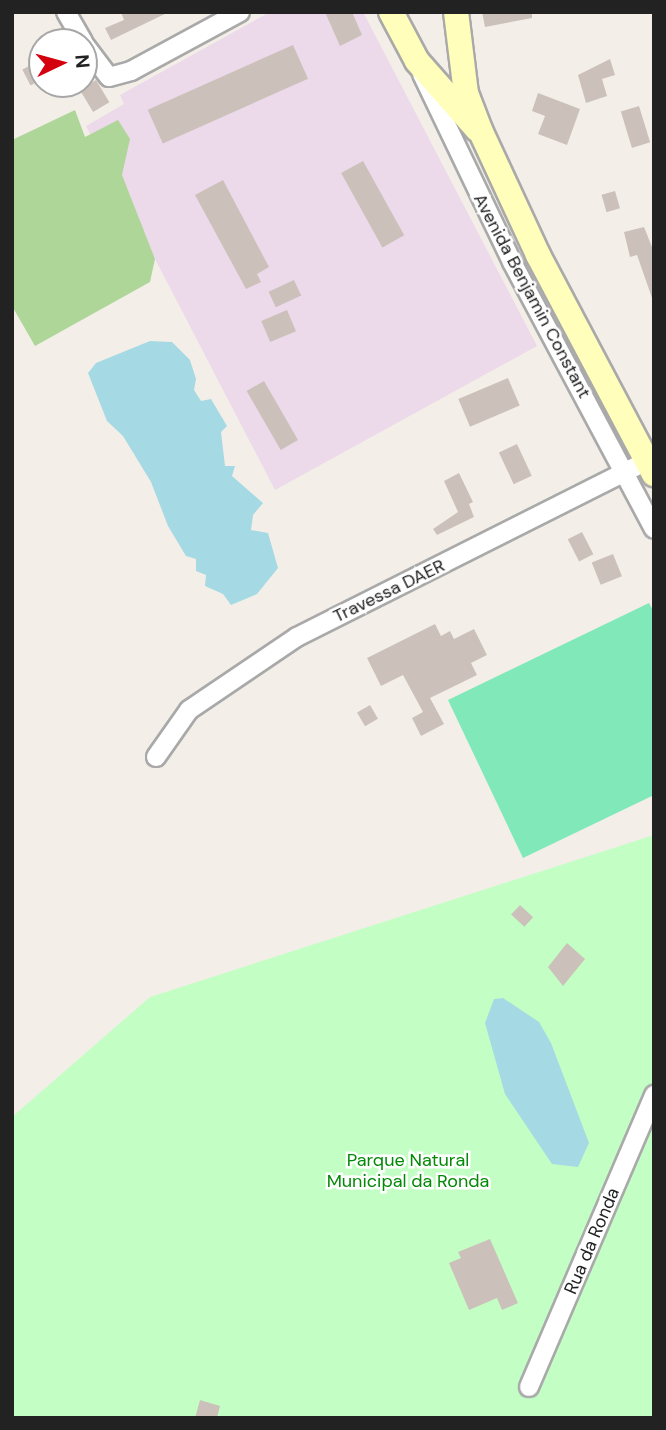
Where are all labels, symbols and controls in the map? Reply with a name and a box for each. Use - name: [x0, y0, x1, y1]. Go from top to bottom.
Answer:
- north arrow: [28, 28, 98, 98]
- text: N: [69, 53, 95, 69]
- street label: Avenida Benjamin Constant: [469, 190, 595, 402]
- street label: Travessa DAER: [330, 555, 448, 627]
- park label: Parque Natural Municipal da Ronda: [327, 1150, 489, 1192]
- street label: Rua da Ronda: [560, 1184, 624, 1298]

